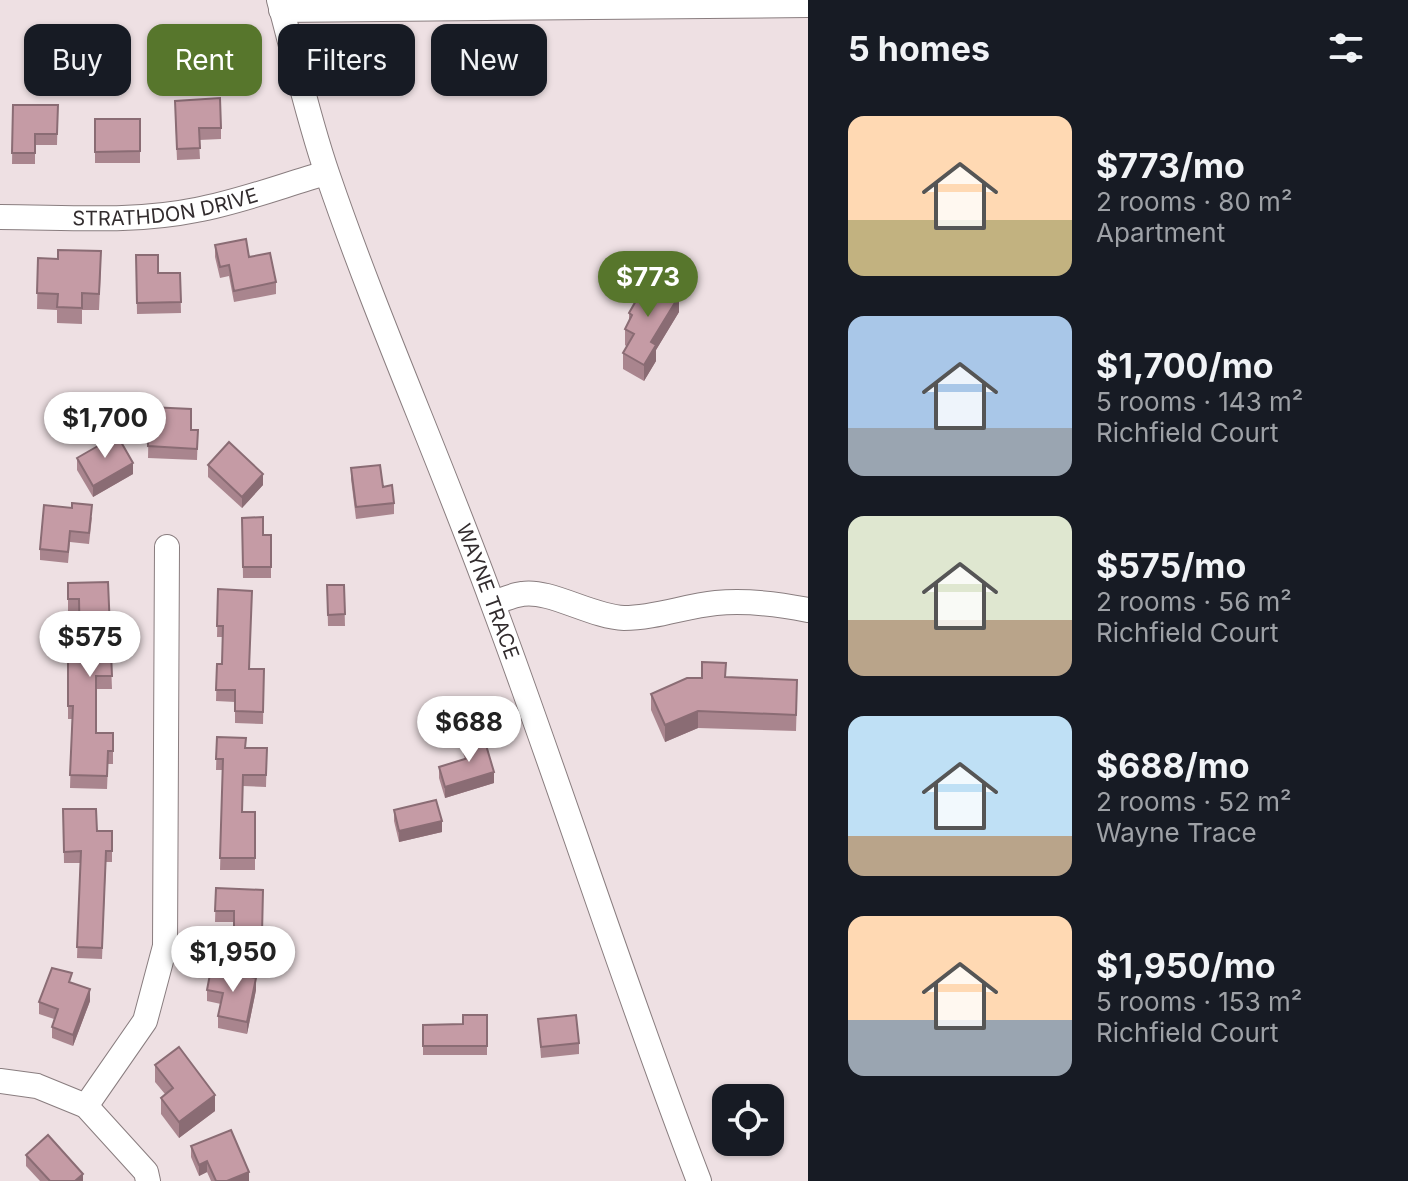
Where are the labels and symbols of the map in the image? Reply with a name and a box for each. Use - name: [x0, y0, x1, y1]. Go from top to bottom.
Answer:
- street label: STRATHDON DRIVE: [72, 183, 261, 230]
- pin: $773: [601, 251, 695, 319]
- pin: $1,700: [40, 392, 170, 460]
- street label: WAYNE TRACE: [452, 520, 524, 663]
- pin: $575: [43, 611, 137, 679]
- pin: $688: [422, 696, 516, 764]
- pin: $1,950: [168, 926, 298, 994]

